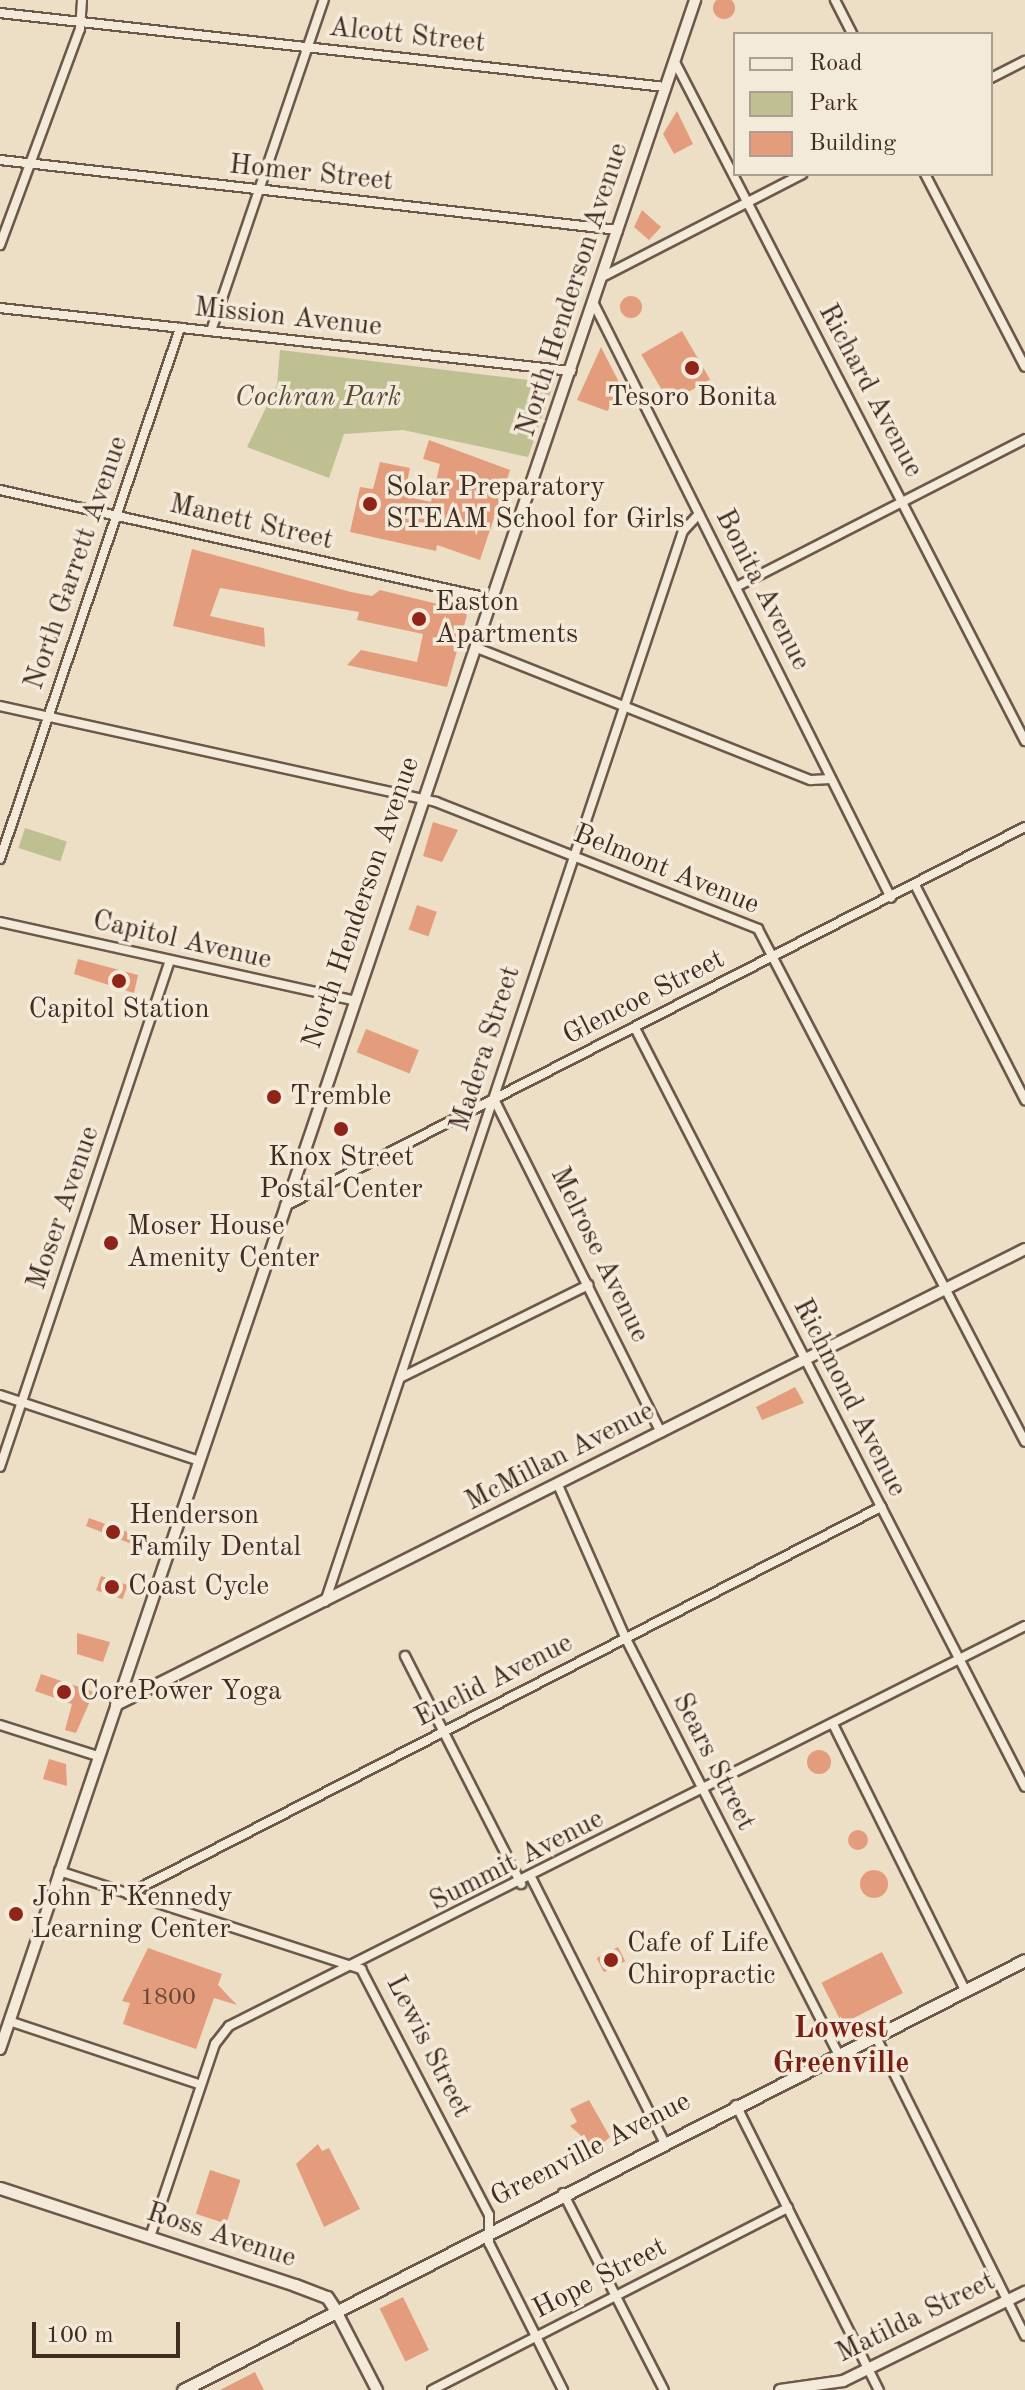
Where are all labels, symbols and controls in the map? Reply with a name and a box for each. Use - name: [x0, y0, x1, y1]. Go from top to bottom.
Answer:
- street label: Alcott Street: [327, 11, 487, 61]
- legend: [733, 32, 993, 176]
- text: Road: [809, 52, 862, 76]
- text: Park: [809, 92, 858, 116]
- text: Building: [809, 132, 896, 156]
- street label: North Henderson Avenue: [510, 139, 636, 441]
- street label: Homer Street: [227, 149, 395, 199]
- street label: Mission Avenue: [192, 291, 384, 345]
- street label: Richard Avenue: [810, 298, 930, 484]
- marker: Tesoro Bonita: [683, 359, 701, 377]
- park label: Cochran Park: [235, 381, 401, 415]
- place label: Tesoro Bonita: [607, 381, 777, 415]
- street label: North Garrett Avenue: [18, 432, 136, 694]
- place label: Solar Preparatory STEAM School for Girls: [386, 471, 685, 537]
- street label: Manett Street: [166, 488, 336, 558]
- marker: Solar Preparatory STEAM School for Girls: [361, 495, 379, 513]
- street label: Bonita Avenue: [707, 504, 817, 676]
- place label: Easton Apartments: [435, 586, 578, 652]
- marker: Easton Apartments: [410, 610, 428, 628]
- street label: North Henderson Avenue: [296, 753, 428, 1053]
- street label: Belmont Avenue: [568, 817, 764, 923]
- street label: Capitol Avenue: [89, 904, 275, 978]
- street label: Glencoe Street: [558, 943, 730, 1053]
- street label: Madera Street: [443, 962, 529, 1136]
- marker: Capitol Station: [110, 972, 128, 990]
- place label: Capitol Station: [28, 993, 210, 1027]
- place label: Tremble: [290, 1080, 391, 1114]
- marker: Tremble: [265, 1088, 283, 1106]
- marker: Knox Street Postal Center: [332, 1120, 350, 1138]
- street label: Moser Avenue: [20, 1122, 108, 1294]
- place label: Knox Street Postal Center: [259, 1141, 423, 1207]
- street label: Melrose Avenue: [542, 1162, 656, 1348]
- place label: Moser House Amenity Center: [127, 1210, 320, 1276]
- marker: Moser House Amenity Center: [102, 1234, 120, 1252]
- street label: Richmond Avenue: [785, 1293, 913, 1503]
- street label: McMillan Avenue: [460, 1395, 660, 1519]
- place label: Henderson Family Dental: [129, 1499, 301, 1565]
- marker: Henderson Family Dental: [104, 1523, 122, 1541]
- place label: Coast Cycle: [128, 1570, 269, 1604]
- marker: Coast Cycle: [103, 1578, 121, 1596]
- street label: Euclid Avenue: [409, 1627, 579, 1735]
- place label: CorePower Yoga: [80, 1675, 282, 1709]
- marker: CorePower Yoga: [55, 1683, 73, 1701]
- street label: Sears Street: [664, 1688, 762, 1836]
- street label: Summit Avenue: [424, 1803, 610, 1919]
- place label: John F Kennedy Learning Center: [32, 1881, 233, 1947]
- marker: John F Kennedy Learning Center: [7, 1905, 25, 1923]
- place label: Cafe of Life Chiropractic: [627, 1927, 776, 1993]
- marker: Cafe of Life Chiropractic: [602, 1951, 620, 1969]
- street label: Lewis Street: [378, 1970, 478, 2124]
- house number: 1800: [140, 1985, 196, 2013]
- district label: Lowest Greenville: [772, 2011, 910, 2082]
- street label: Greenville Avenue: [486, 2085, 696, 2215]
- street label: Ross Avenue: [142, 2196, 300, 2276]
- street label: Hope Street: [528, 2231, 672, 2327]
- street label: Matilda Street: [831, 2265, 1001, 2371]
- scale bar: [36, 2306, 184, 2356]
- text: 100 m: [46, 2324, 114, 2348]

